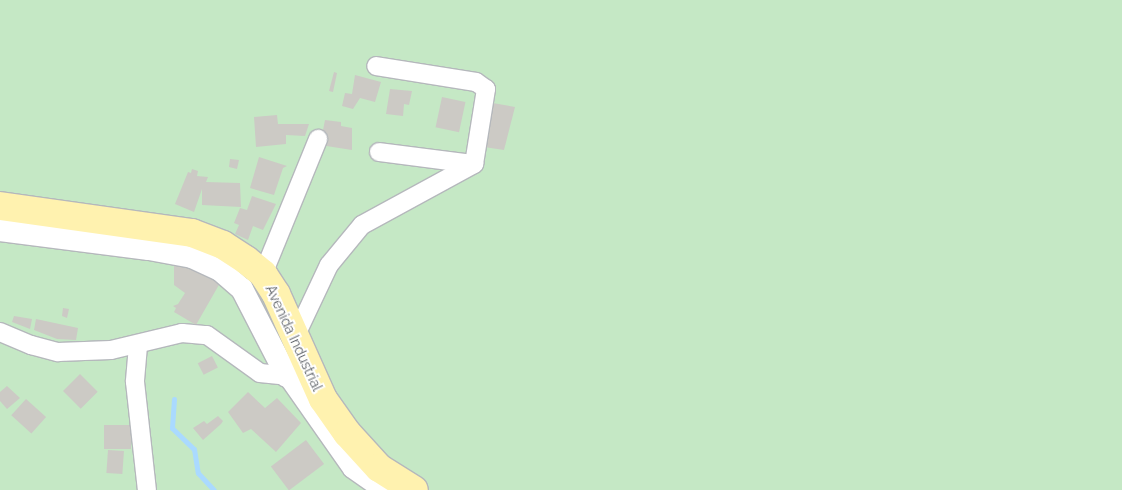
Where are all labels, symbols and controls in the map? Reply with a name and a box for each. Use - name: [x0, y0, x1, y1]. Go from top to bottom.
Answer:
- street label: Avenida Industrial: [262, 282, 326, 394]

